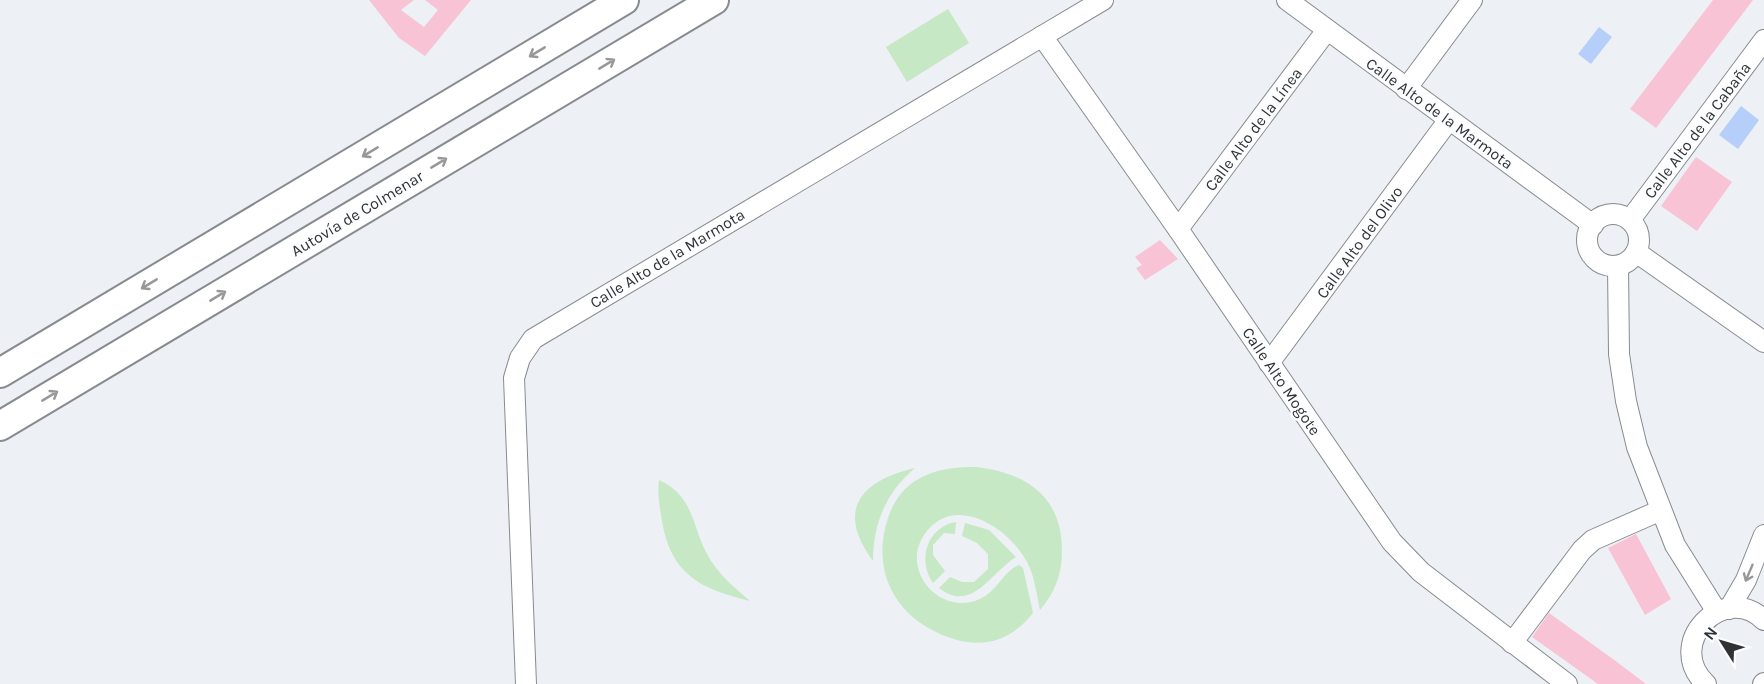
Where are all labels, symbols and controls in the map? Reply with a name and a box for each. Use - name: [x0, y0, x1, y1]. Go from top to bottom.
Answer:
- one-way arrow: [529, 46, 546, 58]
- street label: Calle Alto de la Marmota: [1362, 54, 1517, 173]
- one-way arrow: [598, 57, 615, 69]
- street label: Calle Alto de la Cabaña: [1640, 58, 1755, 202]
- street label: Calle Alto de la Línea: [1201, 64, 1306, 195]
- one-way arrow: [362, 146, 379, 158]
- one-way arrow: [430, 157, 447, 169]
- street label: Autovía de Colmenar: [288, 166, 427, 260]
- street label: Calle Alto del Olivo: [1312, 182, 1407, 302]
- street label: Calle Alto de la Marmota: [586, 205, 748, 312]
- one-way arrow: [141, 279, 158, 291]
- one-way arrow: [209, 289, 226, 301]
- street label: Calle Alto Mogote: [1238, 324, 1325, 439]
- one-way arrow: [41, 389, 58, 401]
- one-way arrow: [1743, 563, 1754, 581]
- north arrow: [1692, 612, 1752, 672]
- text: N: [1699, 623, 1721, 644]

